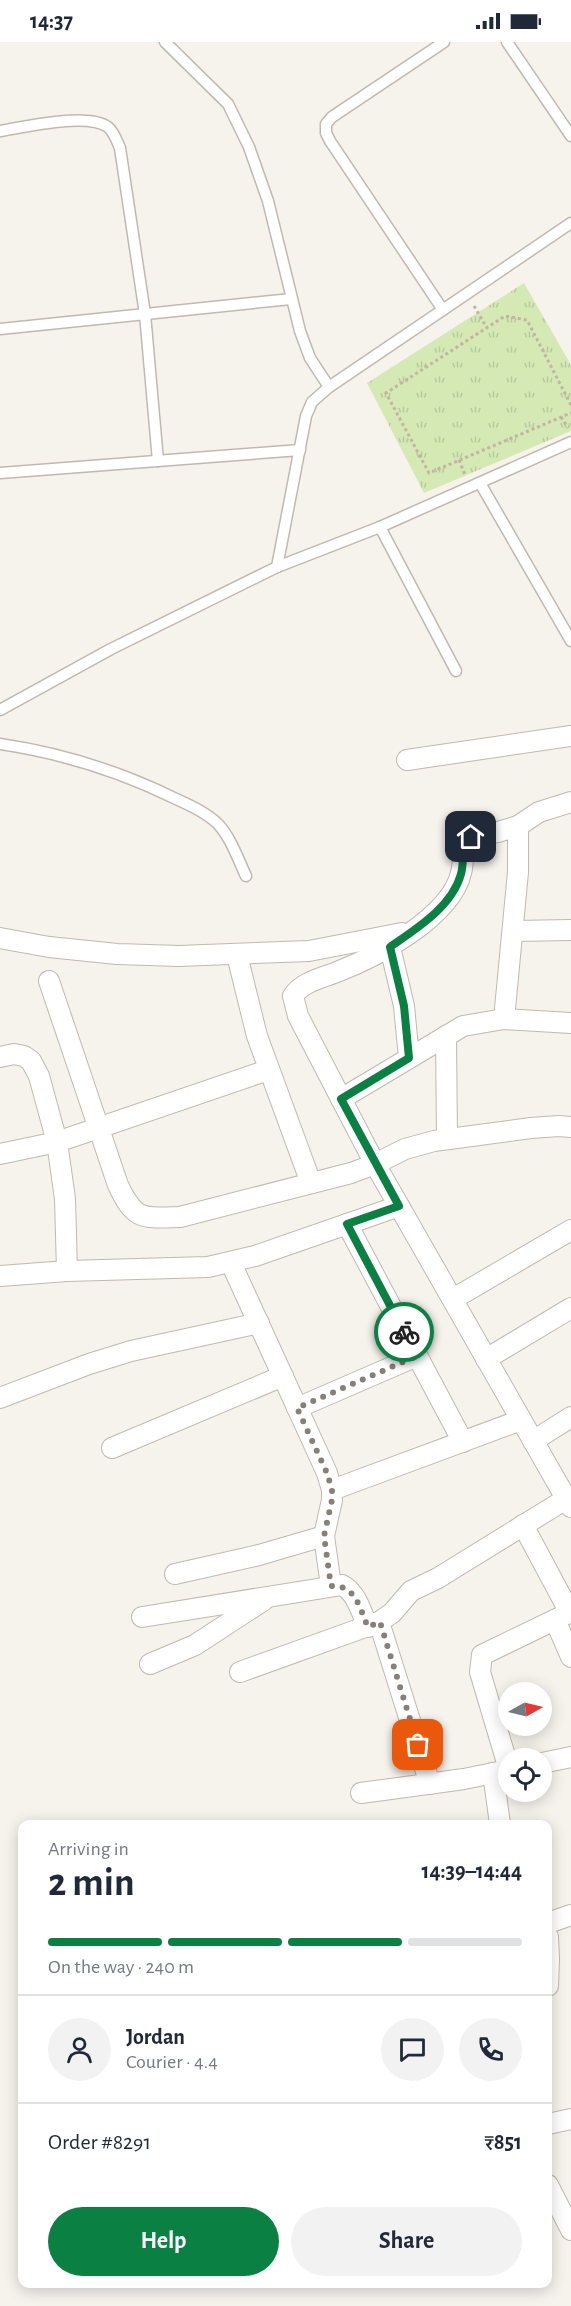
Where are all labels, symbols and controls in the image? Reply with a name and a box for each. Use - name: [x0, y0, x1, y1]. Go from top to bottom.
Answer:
- text: 14:37: [30, 10, 73, 32]
- pin: [445, 811, 496, 862]
- icon: home: [454, 820, 487, 853]
- courier: [374, 1302, 434, 1362]
- icon: bike: [388, 1316, 421, 1349]
- north arrow: [498, 1682, 552, 1736]
- map controls: [498, 1682, 552, 1802]
- pin: [392, 1719, 443, 1770]
- icon: bag: [401, 1728, 434, 1761]
- button: locate: [498, 1748, 552, 1802]
- text: Arriving in: [48, 1839, 129, 1859]
- text: 14:39–14:44: [422, 1860, 522, 1882]
- text: 2 min: [48, 1864, 135, 1903]
- text: On the way · 240 m: [48, 1957, 194, 1977]
- button: person: [48, 2018, 111, 2081]
- button: chat: [381, 2018, 444, 2081]
- button: phone: [459, 2018, 522, 2081]
- text: Jordan: [126, 2026, 185, 2048]
- text: Courier · 4.4: [126, 2052, 218, 2072]
- text: Order #8291: [48, 2131, 151, 2153]
- text: ₹851: [485, 2131, 522, 2153]
- button: Help: [48, 2207, 279, 2276]
- button: Share: [291, 2207, 522, 2276]

